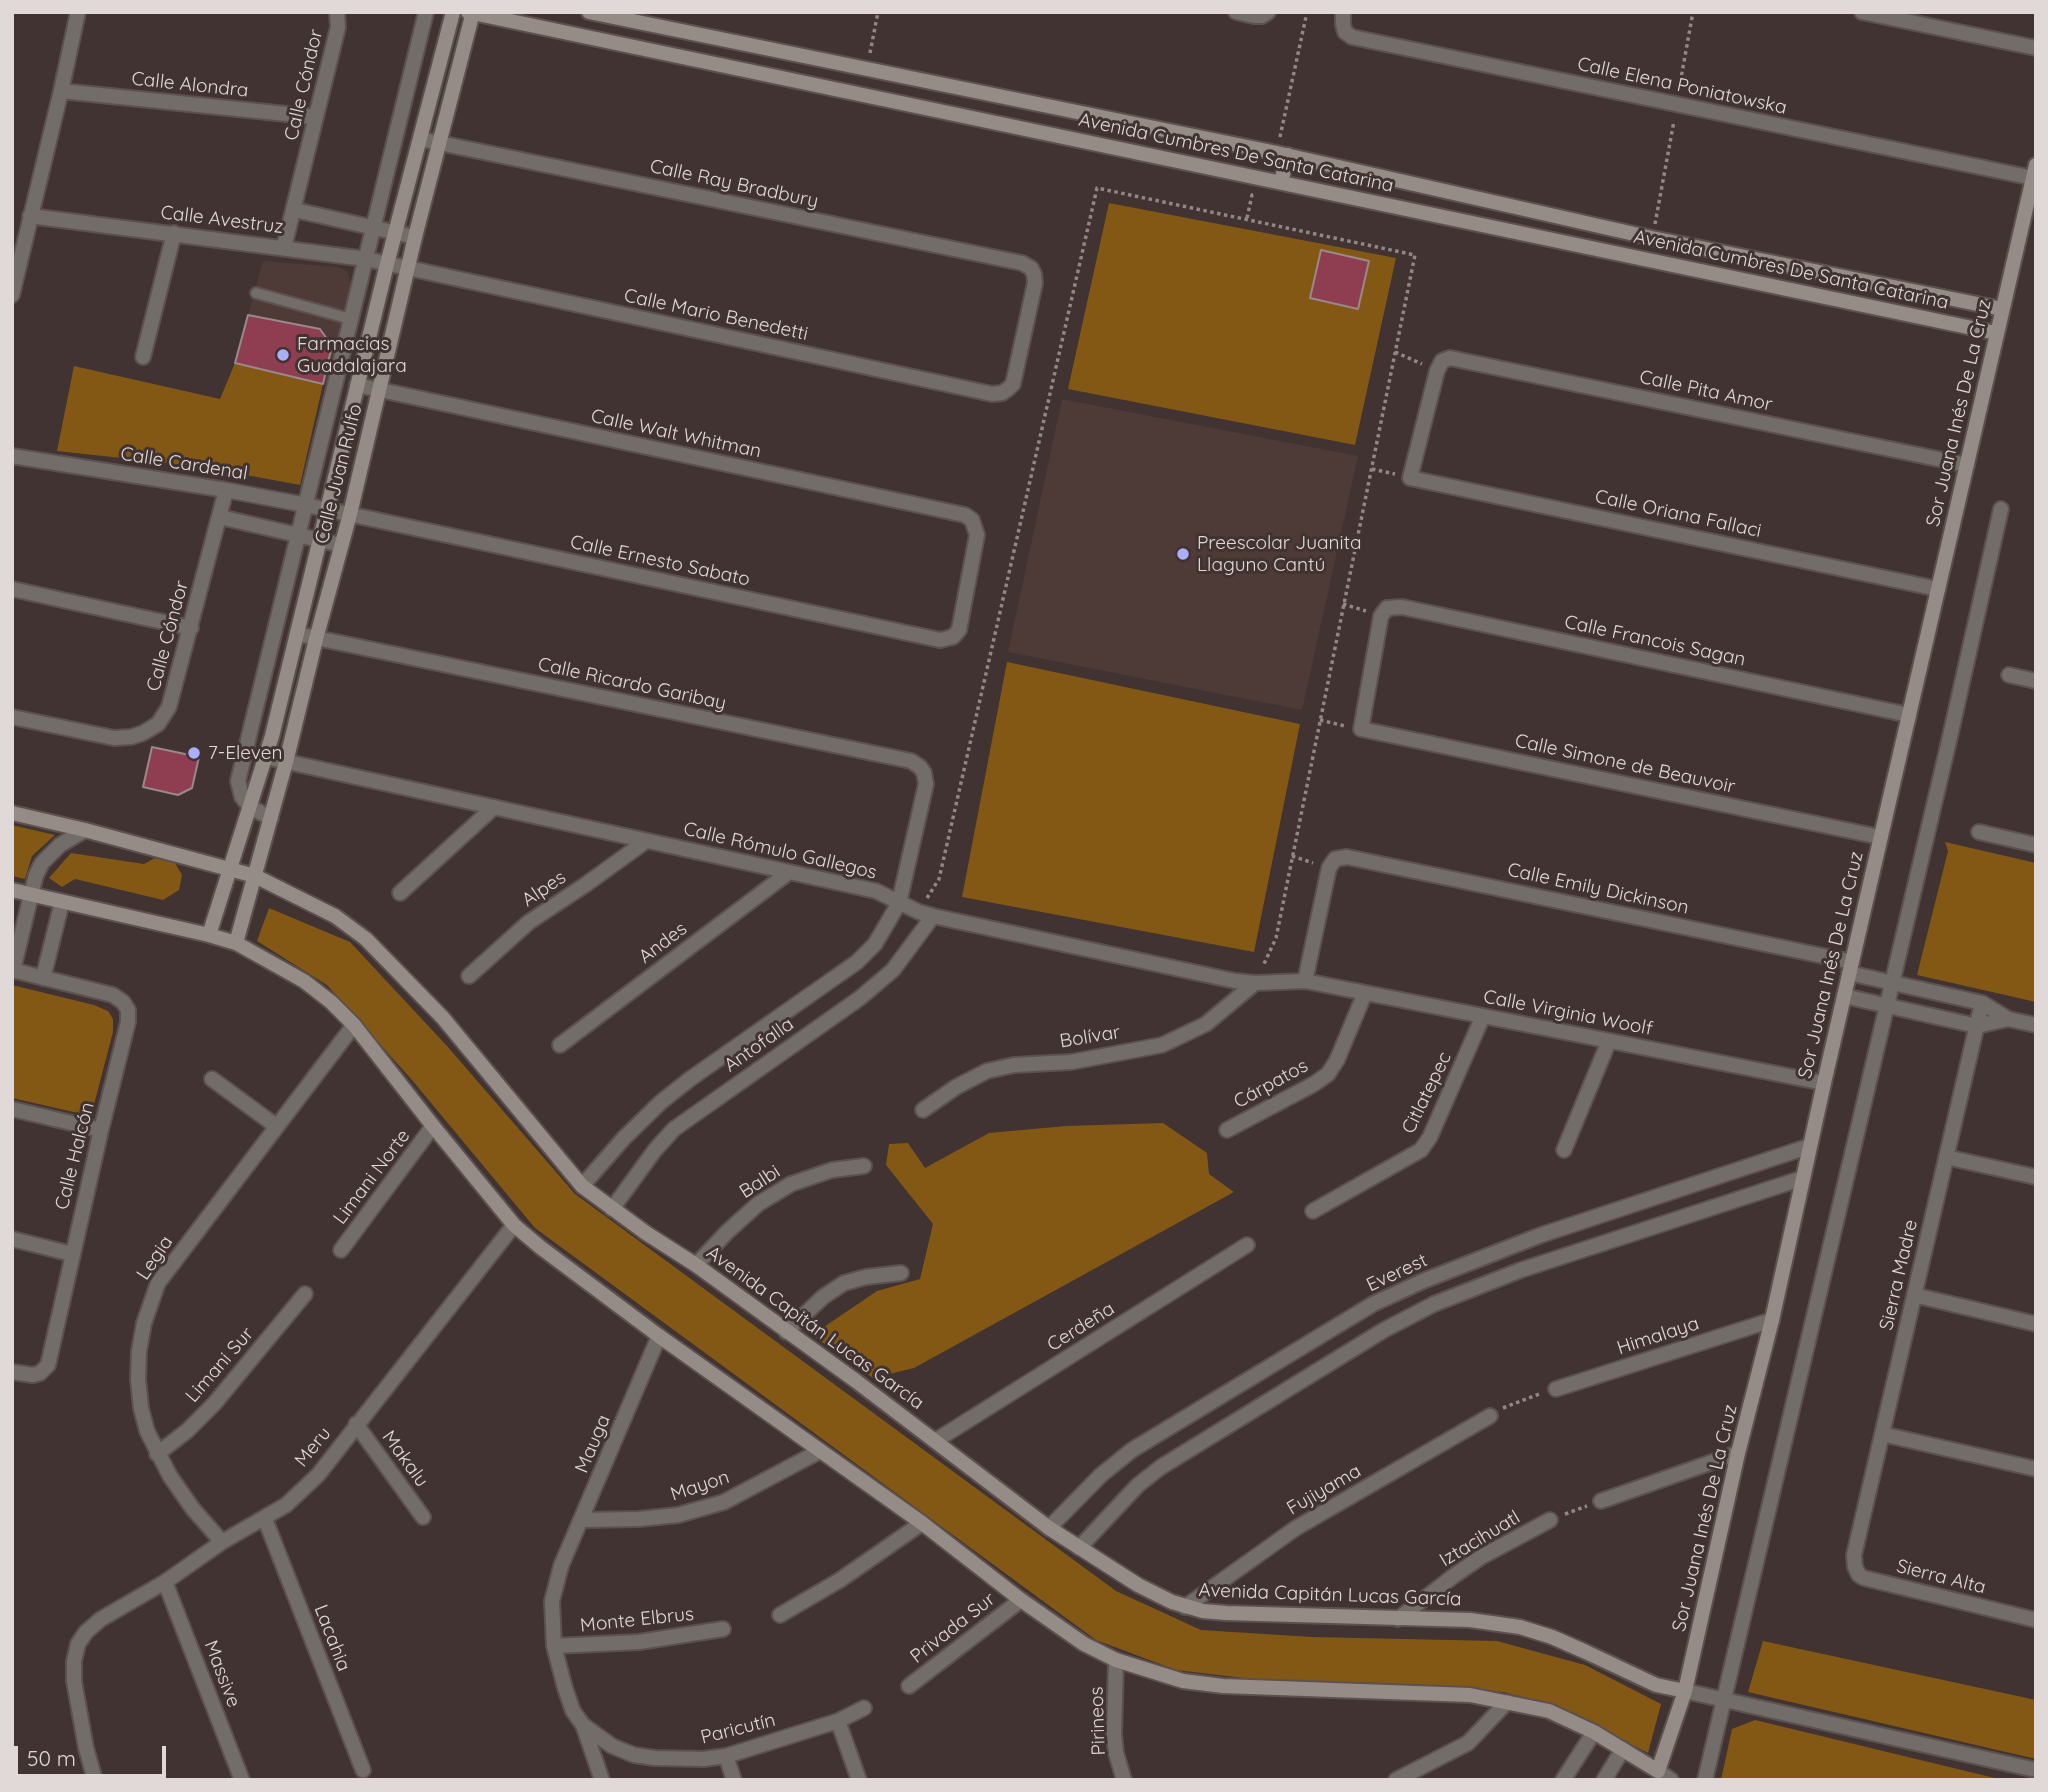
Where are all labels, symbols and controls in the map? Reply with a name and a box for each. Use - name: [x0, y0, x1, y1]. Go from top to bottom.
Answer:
- street label: Calle Cóndor: [280, 27, 328, 143]
- street label: Calle Elena Poniatowska: [1575, 53, 1789, 119]
- street label: Calle Alondra: [130, 68, 250, 102]
- street label: Avenida Cumbres De Santa Catarina: [1076, 108, 1396, 198]
- street label: Calle Ray Bradbury: [648, 155, 820, 213]
- street label: Calle Avestruz: [159, 201, 285, 239]
- street label: Avenida Cumbres De Santa Catarina: [1631, 225, 1951, 315]
- street label: Calle Mario Benedetti: [622, 284, 810, 346]
- street label: Sor Juana Inés De La Cruz: [1922, 297, 1996, 529]
- place label: Farmacias Guadalajara: [297, 333, 407, 377]
- marker: Farmacias Guadalajara: [275, 347, 291, 363]
- street label: Calle Pita Amor: [1637, 366, 1775, 416]
- street label: Calle Juan Rulfo: [311, 402, 367, 546]
- street label: Calle Walt Whitman: [589, 405, 763, 463]
- street label: Calle Cardenal: [119, 443, 249, 485]
- street label: Calle Oriana Fallaci: [1593, 485, 1763, 543]
- street label: Calle Ernesto Sabato: [568, 531, 752, 591]
- place label: Preescolar Juanita Llaguno Cantú: [1197, 532, 1362, 576]
- marker: Preescolar Juanita Llaguno Cantú: [1175, 546, 1191, 562]
- street label: Calle Cóndor: [142, 578, 194, 694]
- street label: Calle Francois Sagan: [1562, 611, 1748, 671]
- street label: Calle Ricardo Garibay: [536, 653, 728, 715]
- street label: Calle Simone de Beauvoir: [1513, 730, 1737, 798]
- place label: 7-Eleven: [208, 742, 282, 764]
- marker: 7-Eleven: [186, 745, 202, 761]
- street label: Calle Rómulo Gallegos: [681, 818, 879, 884]
- street label: Sor Juana Inés De La Cruz: [1794, 849, 1868, 1081]
- street label: Calle Emily Dickinson: [1505, 859, 1691, 919]
- street label: Alpes: [518, 866, 570, 912]
- street label: Andes: [634, 918, 692, 968]
- street label: Calle Virginia Woolf: [1481, 985, 1655, 1041]
- street label: Antofalla: [720, 1013, 798, 1077]
- street label: Bolívar: [1058, 1021, 1122, 1053]
- street label: Citlatepec: [1397, 1048, 1457, 1138]
- street label: Cárpatos: [1230, 1054, 1312, 1114]
- street label: Calle Halcón: [51, 1100, 99, 1212]
- street label: Limani Norte: [329, 1125, 415, 1229]
- street label: Balbi: [735, 1161, 785, 1203]
- street label: Sierra Madre: [1875, 1217, 1923, 1333]
- street label: Legia: [132, 1232, 178, 1284]
- street label: Avenida Capitán Lucas García: [702, 1241, 928, 1415]
- street label: Everest: [1363, 1249, 1431, 1297]
- street label: Cerdeña: [1043, 1298, 1119, 1356]
- street label: Himalaya: [1614, 1312, 1702, 1360]
- street label: Limani Sur: [181, 1323, 259, 1407]
- street label: Sor Juana Inés De La Cruz: [1668, 1402, 1742, 1634]
- street label: Mauga: [571, 1412, 615, 1476]
- street label: Meru: [290, 1423, 336, 1471]
- street label: Makalu: [377, 1426, 433, 1492]
- street label: Fujiyama: [1283, 1460, 1365, 1520]
- street label: Mayon: [668, 1466, 732, 1506]
- street label: Iztacihuatl: [1436, 1506, 1524, 1572]
- street label: Sierra Alta: [1894, 1555, 1988, 1599]
- street label: Avenida Capitán Lucas García: [1198, 1579, 1462, 1611]
- street label: Privada Sur: [906, 1588, 1000, 1668]
- street label: Lacahia: [309, 1602, 355, 1674]
- street label: Monte Elbrus: [579, 1603, 695, 1637]
- street label: Massive: [199, 1637, 245, 1711]
- street label: Pirineos: [1085, 1686, 1111, 1756]
- street label: Paricutín: [698, 1709, 778, 1749]
- scale bar: [18, 1732, 170, 1776]
- text: 50 m: [27, 1745, 76, 1771]

